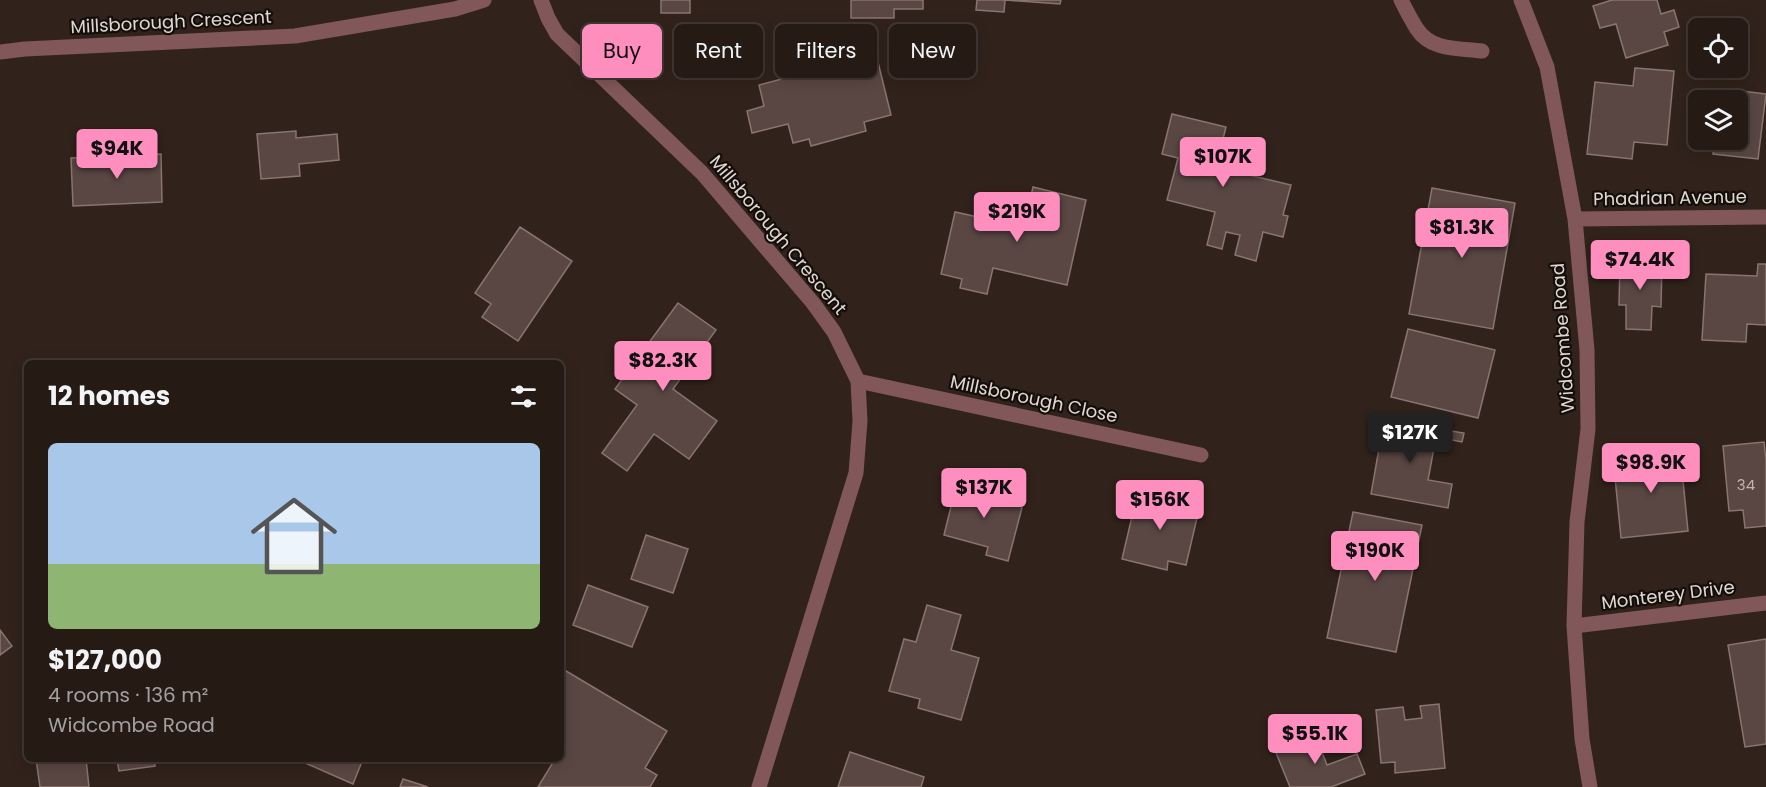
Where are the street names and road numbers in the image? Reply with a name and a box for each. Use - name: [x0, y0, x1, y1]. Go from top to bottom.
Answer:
- street label: Millsborough Crescent: [70, 4, 272, 39]
- street label: Millsborough Crescent: [704, 149, 853, 320]
- street label: Phadrian Avenue: [1593, 184, 1747, 211]
- street label: Widcombe Road: [1545, 262, 1580, 414]
- street label: Millsborough Close: [948, 369, 1120, 428]
- street label: Monterey Drive: [1600, 574, 1736, 615]

